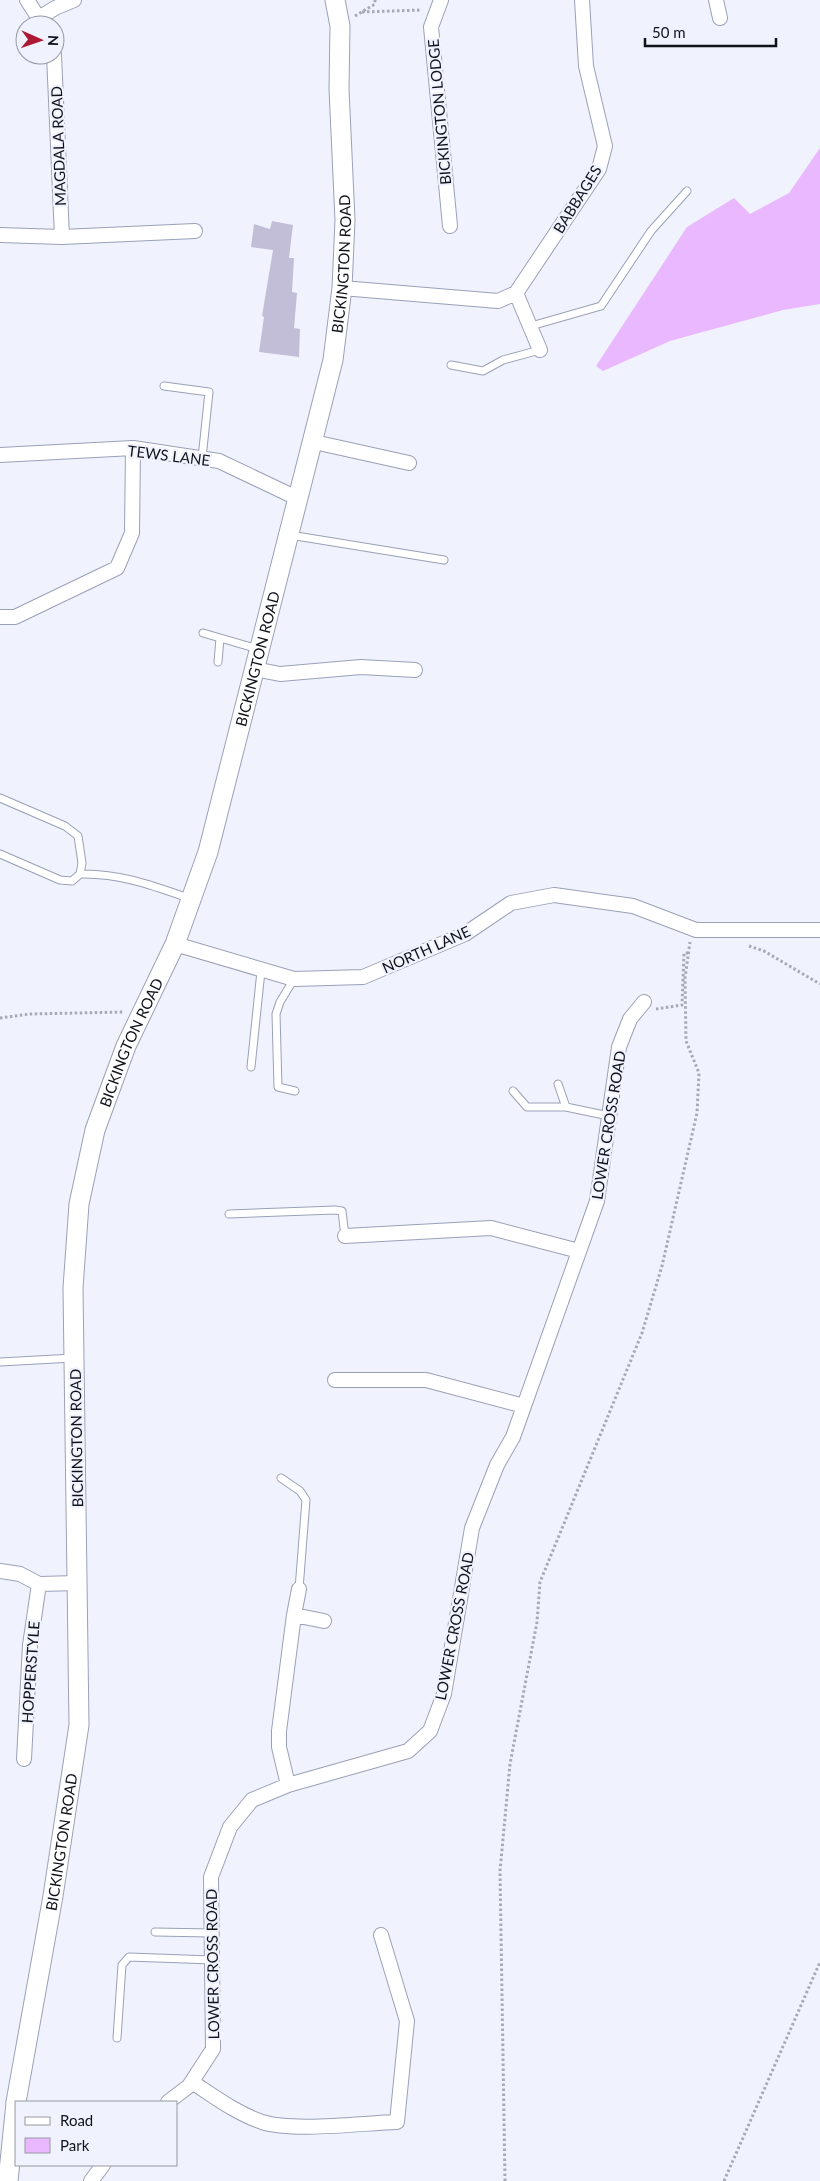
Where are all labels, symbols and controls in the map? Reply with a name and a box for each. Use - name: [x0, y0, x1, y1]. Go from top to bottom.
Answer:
- north arrow: [15, 15, 65, 65]
- scale bar: [645, 15, 776, 47]
- text: 50 m: [652, 23, 686, 41]
- text: N: [45, 35, 62, 46]
- street label: BICKINGTON LODGE: [424, 38, 454, 186]
- street label: MAGDALA ROAD: [47, 86, 69, 206]
- street label: BABBAGES: [549, 162, 605, 236]
- street label: BICKINGTON ROAD: [327, 194, 354, 334]
- street label: TEWS LANE: [127, 441, 211, 469]
- street label: BICKINGTON ROAD: [231, 589, 283, 728]
- street label: NORTH LANE: [379, 922, 473, 976]
- street label: BICKINGTON ROAD: [95, 975, 166, 1109]
- street label: LOWER CROSS ROAD: [587, 1049, 629, 1201]
- street label: BICKINGTON ROAD: [66, 1369, 86, 1507]
- street label: LOWER CROSS ROAD: [431, 1550, 477, 1702]
- street label: HOPPERSTYLE: [17, 1620, 43, 1724]
- street label: BICKINGTON ROAD: [42, 1772, 81, 1912]
- street label: LOWER CROSS ROAD: [202, 1889, 222, 2039]
- legend: [15, 2101, 178, 2166]
- text: Road: [60, 2111, 93, 2129]
- text: Park: [60, 2136, 90, 2154]

